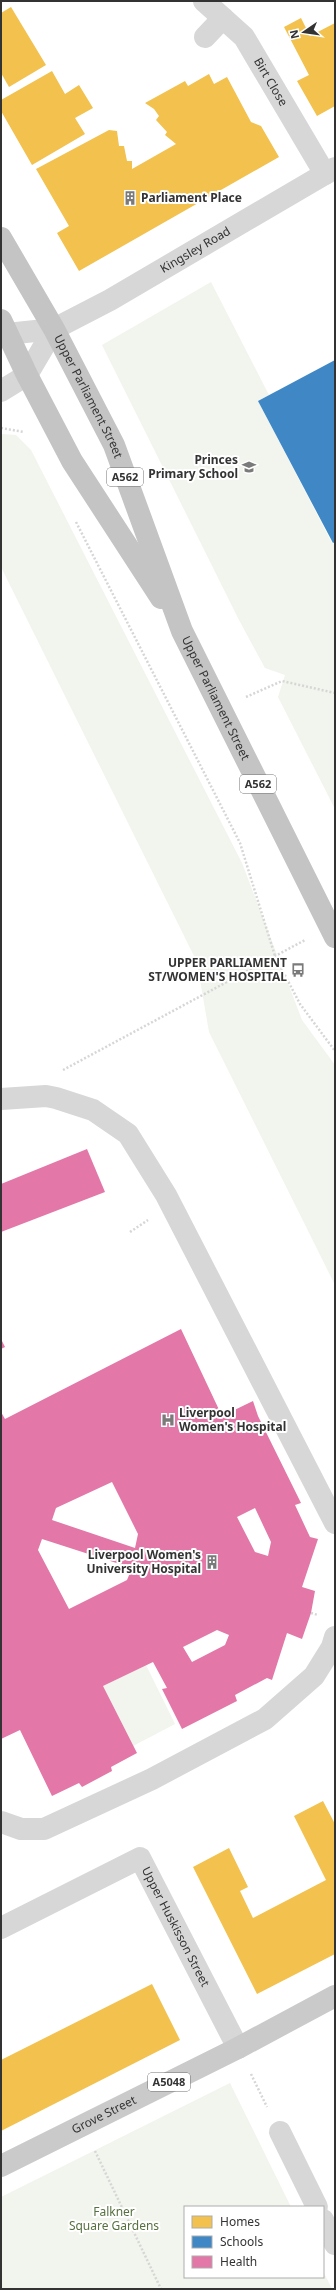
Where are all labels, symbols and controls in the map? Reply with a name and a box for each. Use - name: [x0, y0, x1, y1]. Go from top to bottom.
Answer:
- north arrow: [284, 12, 324, 52]
- text: N: [285, 28, 302, 40]
- street label: Birt Close: [250, 54, 292, 109]
- place label: Parliament Place: [141, 189, 242, 206]
- building icon: Parliament Place: [122, 190, 138, 206]
- street label: Kingsley Road: [157, 222, 233, 277]
- street label: Upper Parliament Street: [50, 331, 127, 461]
- place label: Princes Primary School: [148, 451, 238, 482]
- school or university icon: Princes Primary School: [241, 459, 257, 475]
- road number: A562: [107, 468, 143, 486]
- street label: Upper Parliament Street: [178, 633, 255, 763]
- road number: A562: [240, 775, 276, 793]
- place label: UPPER PARLIAMENT ST/WOMEN'S HOSPITAL: [148, 954, 287, 985]
- bus stop icon: UPPER PARLIAMENT ST/WOMEN'S HOSPITAL: [290, 962, 306, 978]
- place label: Liverpool Women's Hospital: [179, 1404, 286, 1435]
- hospital icon: Liverpool Women's Hospital: [160, 1412, 176, 1428]
- place label: Liverpool Women's University Hospital: [87, 1546, 201, 1577]
- building icon: Liverpool Women's University Hospital: [204, 1554, 220, 1570]
- street label: Upper Huskisson Street: [138, 1864, 214, 1990]
- road number: A5048: [148, 2073, 190, 2091]
- street label: Grove Street: [69, 2091, 139, 2138]
- park label: Falkner Square Gardens: [69, 2203, 159, 2234]
- legend: [184, 2206, 324, 2278]
- text: Homes: [220, 2213, 260, 2230]
- text: Schools: [220, 2233, 263, 2250]
- text: Health: [220, 2253, 257, 2270]

